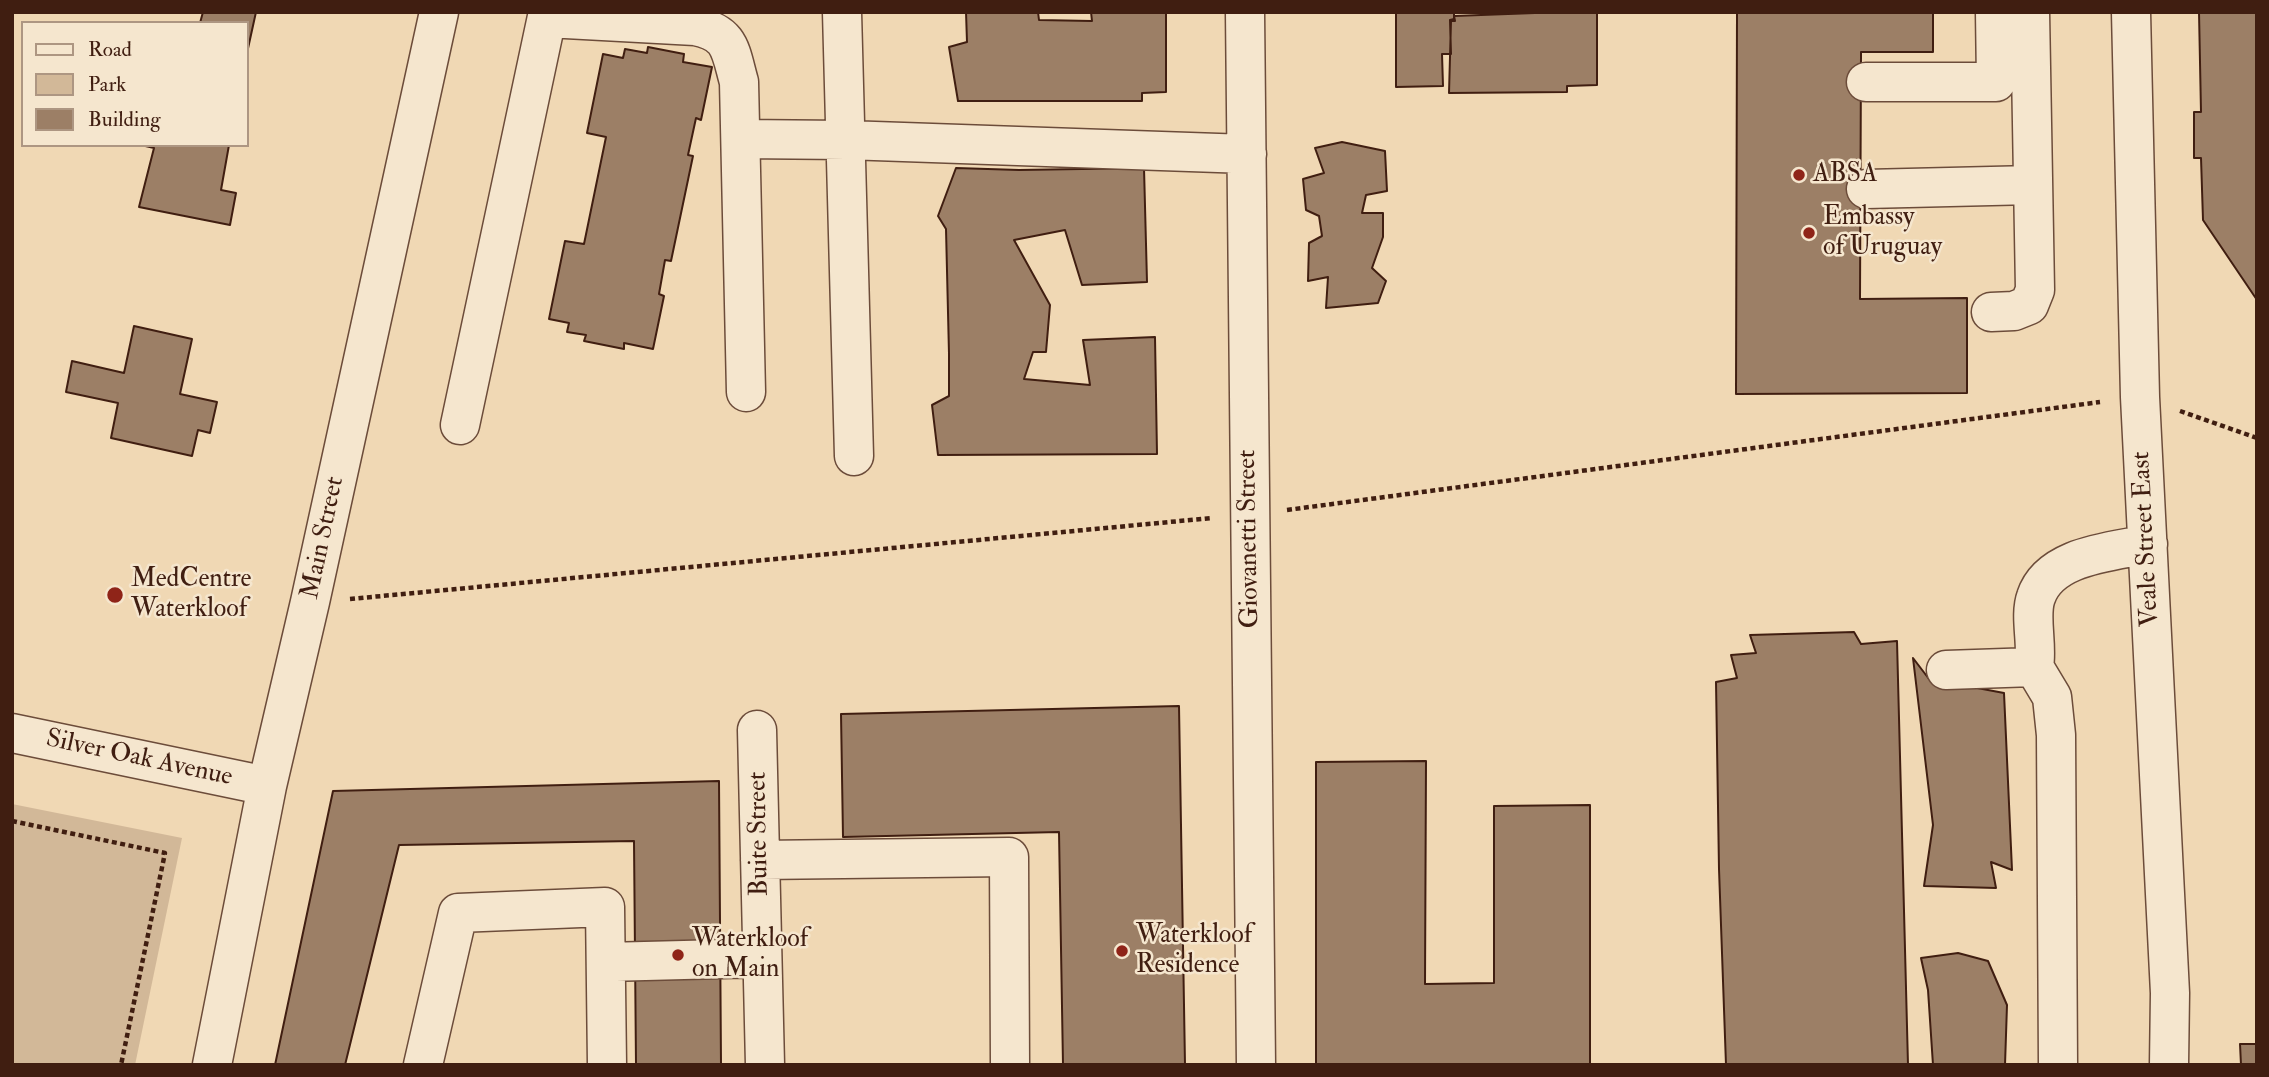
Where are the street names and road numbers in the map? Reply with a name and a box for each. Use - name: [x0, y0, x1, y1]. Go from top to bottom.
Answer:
- street label: Giovanetti Street: [1233, 449, 1267, 629]
- street label: Veale Street East: [2127, 451, 2167, 627]
- street label: Main Street: [296, 474, 352, 602]
- street label: Silver Oak Avenue: [43, 724, 235, 794]
- street label: Buite Street: [743, 771, 777, 897]

